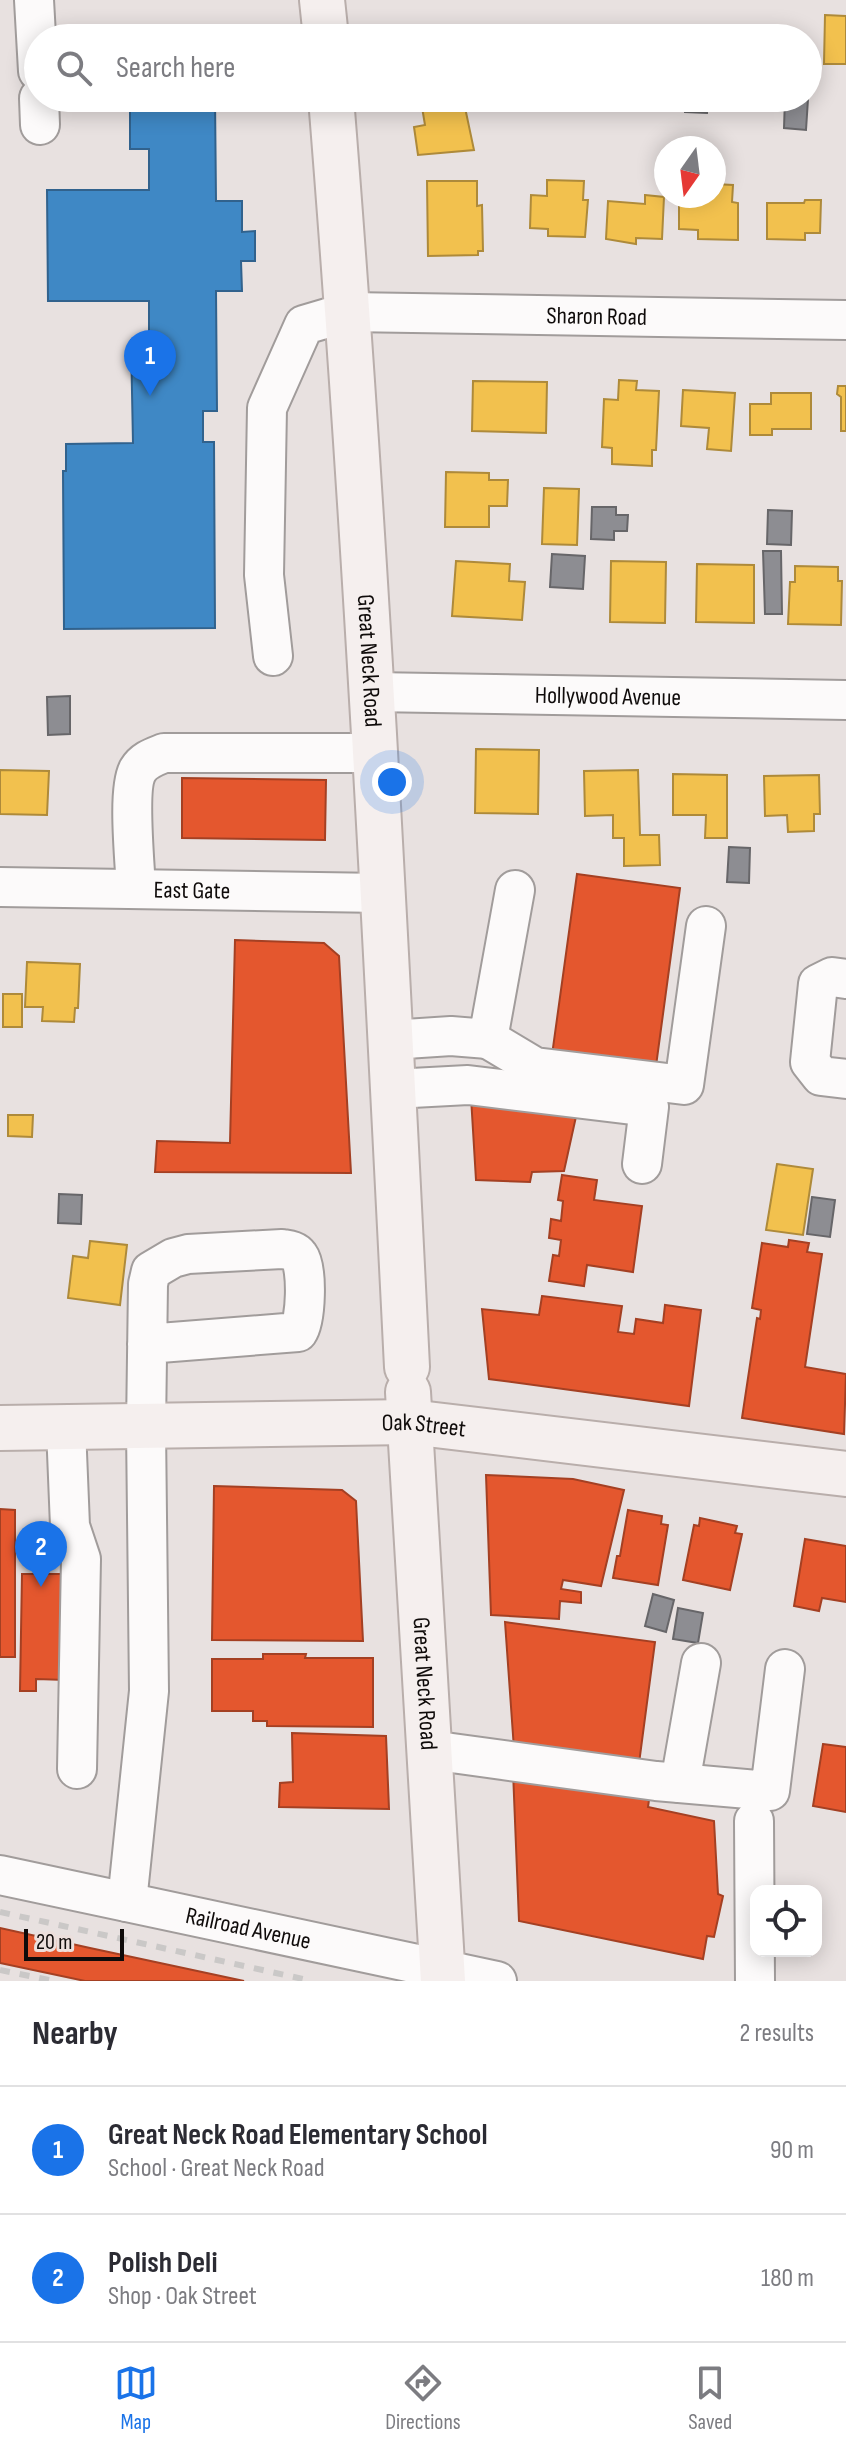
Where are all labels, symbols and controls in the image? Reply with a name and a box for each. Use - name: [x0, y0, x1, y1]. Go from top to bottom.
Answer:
- search box: [24, 24, 822, 112]
- icon: search: [52, 46, 96, 90]
- text: Search here: [116, 50, 235, 86]
- north arrow: [654, 136, 726, 208]
- street label: Sharon Road: [546, 301, 647, 331]
- pin: 1: [124, 330, 176, 396]
- street label: Great Neck Road: [351, 593, 388, 728]
- street label: Hollywood Avenue: [535, 680, 681, 712]
- your location: [372, 762, 412, 802]
- street label: East Gate: [154, 875, 230, 905]
- street label: Oak Street: [381, 1407, 468, 1443]
- pin: 2: [15, 1521, 67, 1587]
- street label: Great Neck Road: [407, 1616, 444, 1751]
- map controls: [750, 1885, 822, 1957]
- button: locate: [750, 1885, 822, 1957]
- street label: Railroad Avenue: [183, 1901, 314, 1955]
- scale bar: [24, 1925, 124, 1961]
- text: 20 m: [36, 1929, 73, 1956]
- text: Nearby: [32, 2013, 118, 2054]
- text: 2 results: [740, 2018, 814, 2049]
- text: Great Neck Road Elementary School: [108, 2117, 488, 2153]
- text: 1: [53, 2135, 63, 2166]
- text: 90 m: [770, 2135, 814, 2166]
- text: School · Great Neck Road: [108, 2153, 325, 2184]
- text: Polish Deli: [108, 2245, 218, 2281]
- text: 2: [52, 2263, 64, 2294]
- text: 180 m: [761, 2263, 814, 2294]
- text: Shop · Oak Street: [108, 2281, 257, 2312]
- tab: Map: [114, 2361, 158, 2436]
- tab: Directions: [385, 2361, 461, 2436]
- tab: Saved: [688, 2361, 732, 2436]

